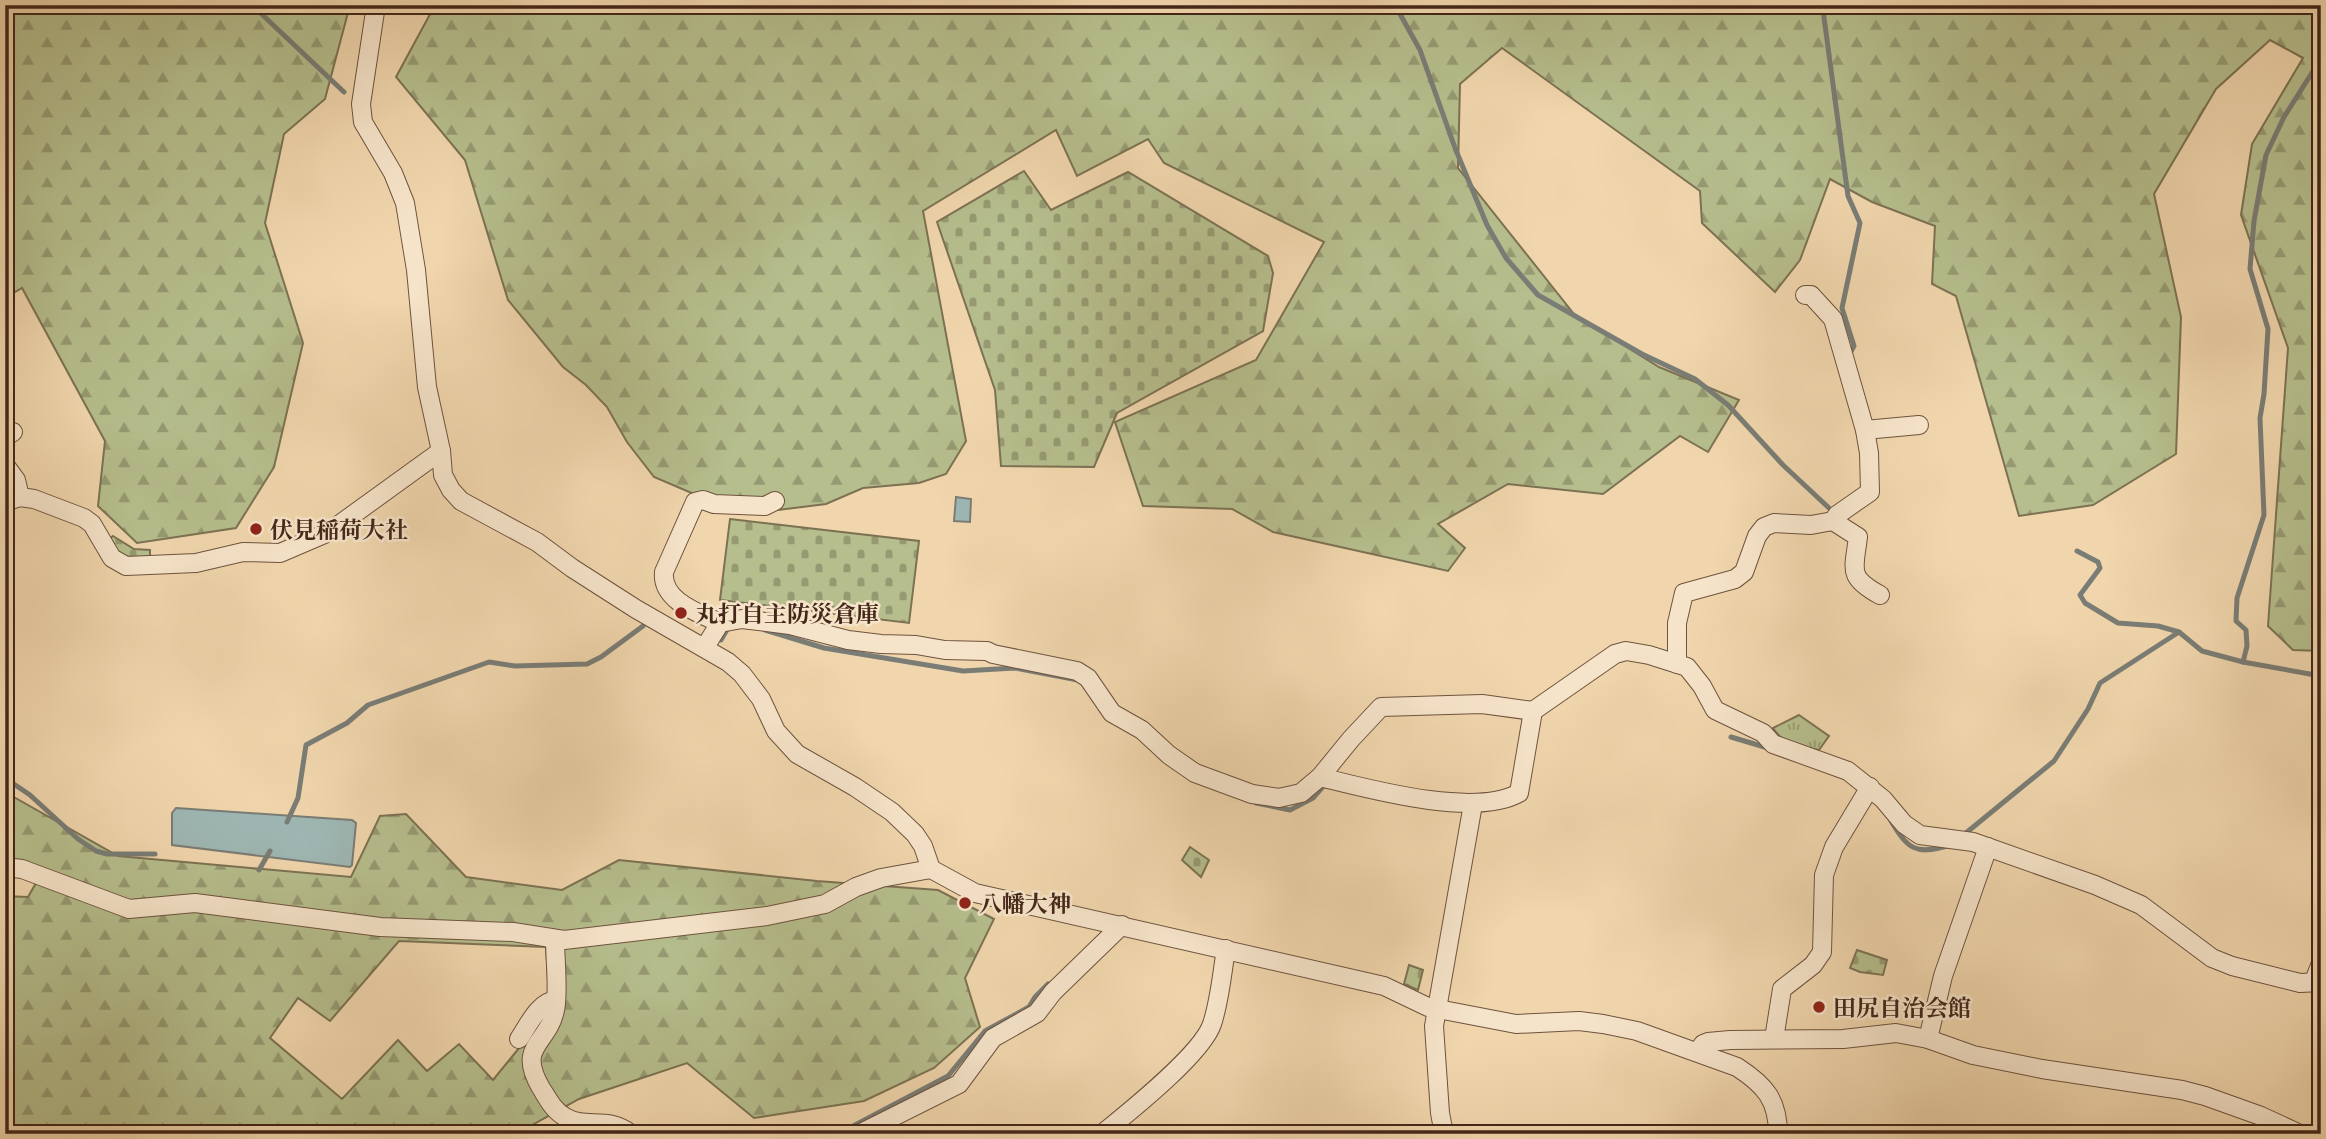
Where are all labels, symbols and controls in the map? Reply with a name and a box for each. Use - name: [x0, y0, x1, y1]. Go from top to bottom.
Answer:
- place label: 伏見稲荷大社: [270, 513, 408, 546]
- marker: 伏見稲荷大社: [248, 521, 264, 537]
- place label: 丸打自主防災倉庫: [695, 597, 879, 630]
- marker: 丸打自主防災倉庫: [673, 605, 689, 621]
- place label: 八幡大神: [979, 887, 1071, 920]
- marker: 八幡大神: [957, 895, 973, 911]
- place label: 田尻自治会館: [1833, 991, 1971, 1024]
- marker: 田尻自治会館: [1811, 999, 1827, 1015]

